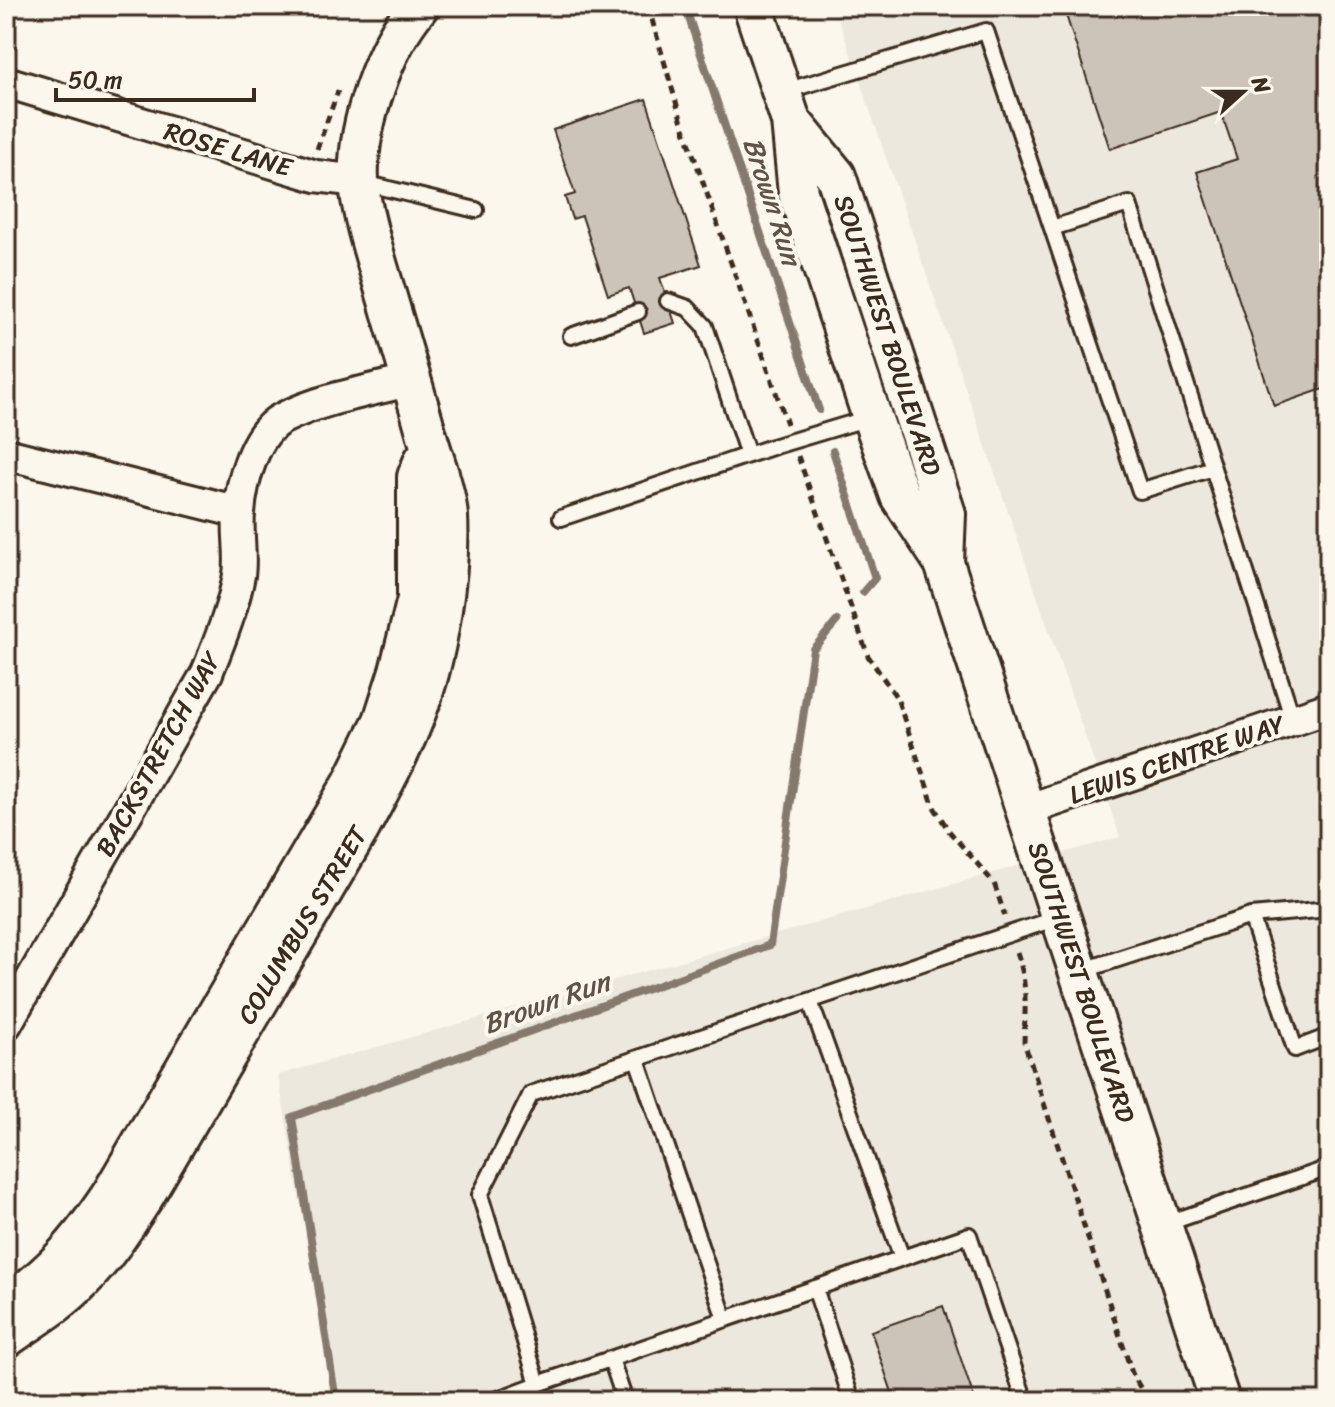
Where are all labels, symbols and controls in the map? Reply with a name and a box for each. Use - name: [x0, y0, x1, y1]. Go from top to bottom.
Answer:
- scale bar: [56, 52, 254, 102]
- north arrow: [1203, 52, 1283, 132]
- text: 50 m: [68, 59, 123, 101]
- text: N: [1240, 70, 1282, 100]
- street label: ROSE LANE: [158, 108, 299, 191]
- water label: Brown Run: [729, 131, 817, 274]
- street label: SOUTHWEST BOULEVARD: [821, 188, 955, 482]
- street label: BACKSTRETCH WAY: [82, 641, 234, 865]
- street label: LEWIS CENTRE WAY: [1063, 700, 1292, 818]
- street label: COLUMBUS STREET: [224, 815, 381, 1033]
- street label: SOUTHWEST BOULEVARD: [1015, 835, 1149, 1129]
- water label: Brown Run: [476, 956, 619, 1048]

